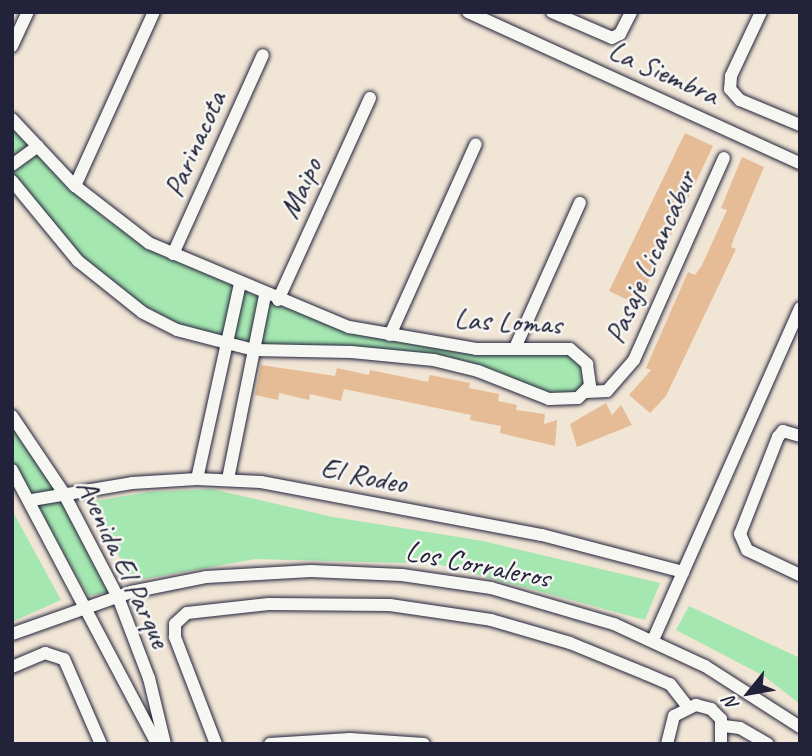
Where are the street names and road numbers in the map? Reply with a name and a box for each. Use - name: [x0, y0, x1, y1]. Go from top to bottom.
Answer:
- street label: La Siembra: [603, 32, 725, 112]
- street label: Parinacota: [155, 86, 233, 202]
- street label: Maipo: [271, 152, 329, 224]
- street label: Pasaje Licancábur: [596, 165, 704, 349]
- street label: Las Lomas: [454, 300, 562, 342]
- street label: El Rodeo: [318, 449, 410, 501]
- street label: Avenida El Parque: [69, 473, 179, 653]
- street label: Los Corraleros: [403, 532, 553, 596]

